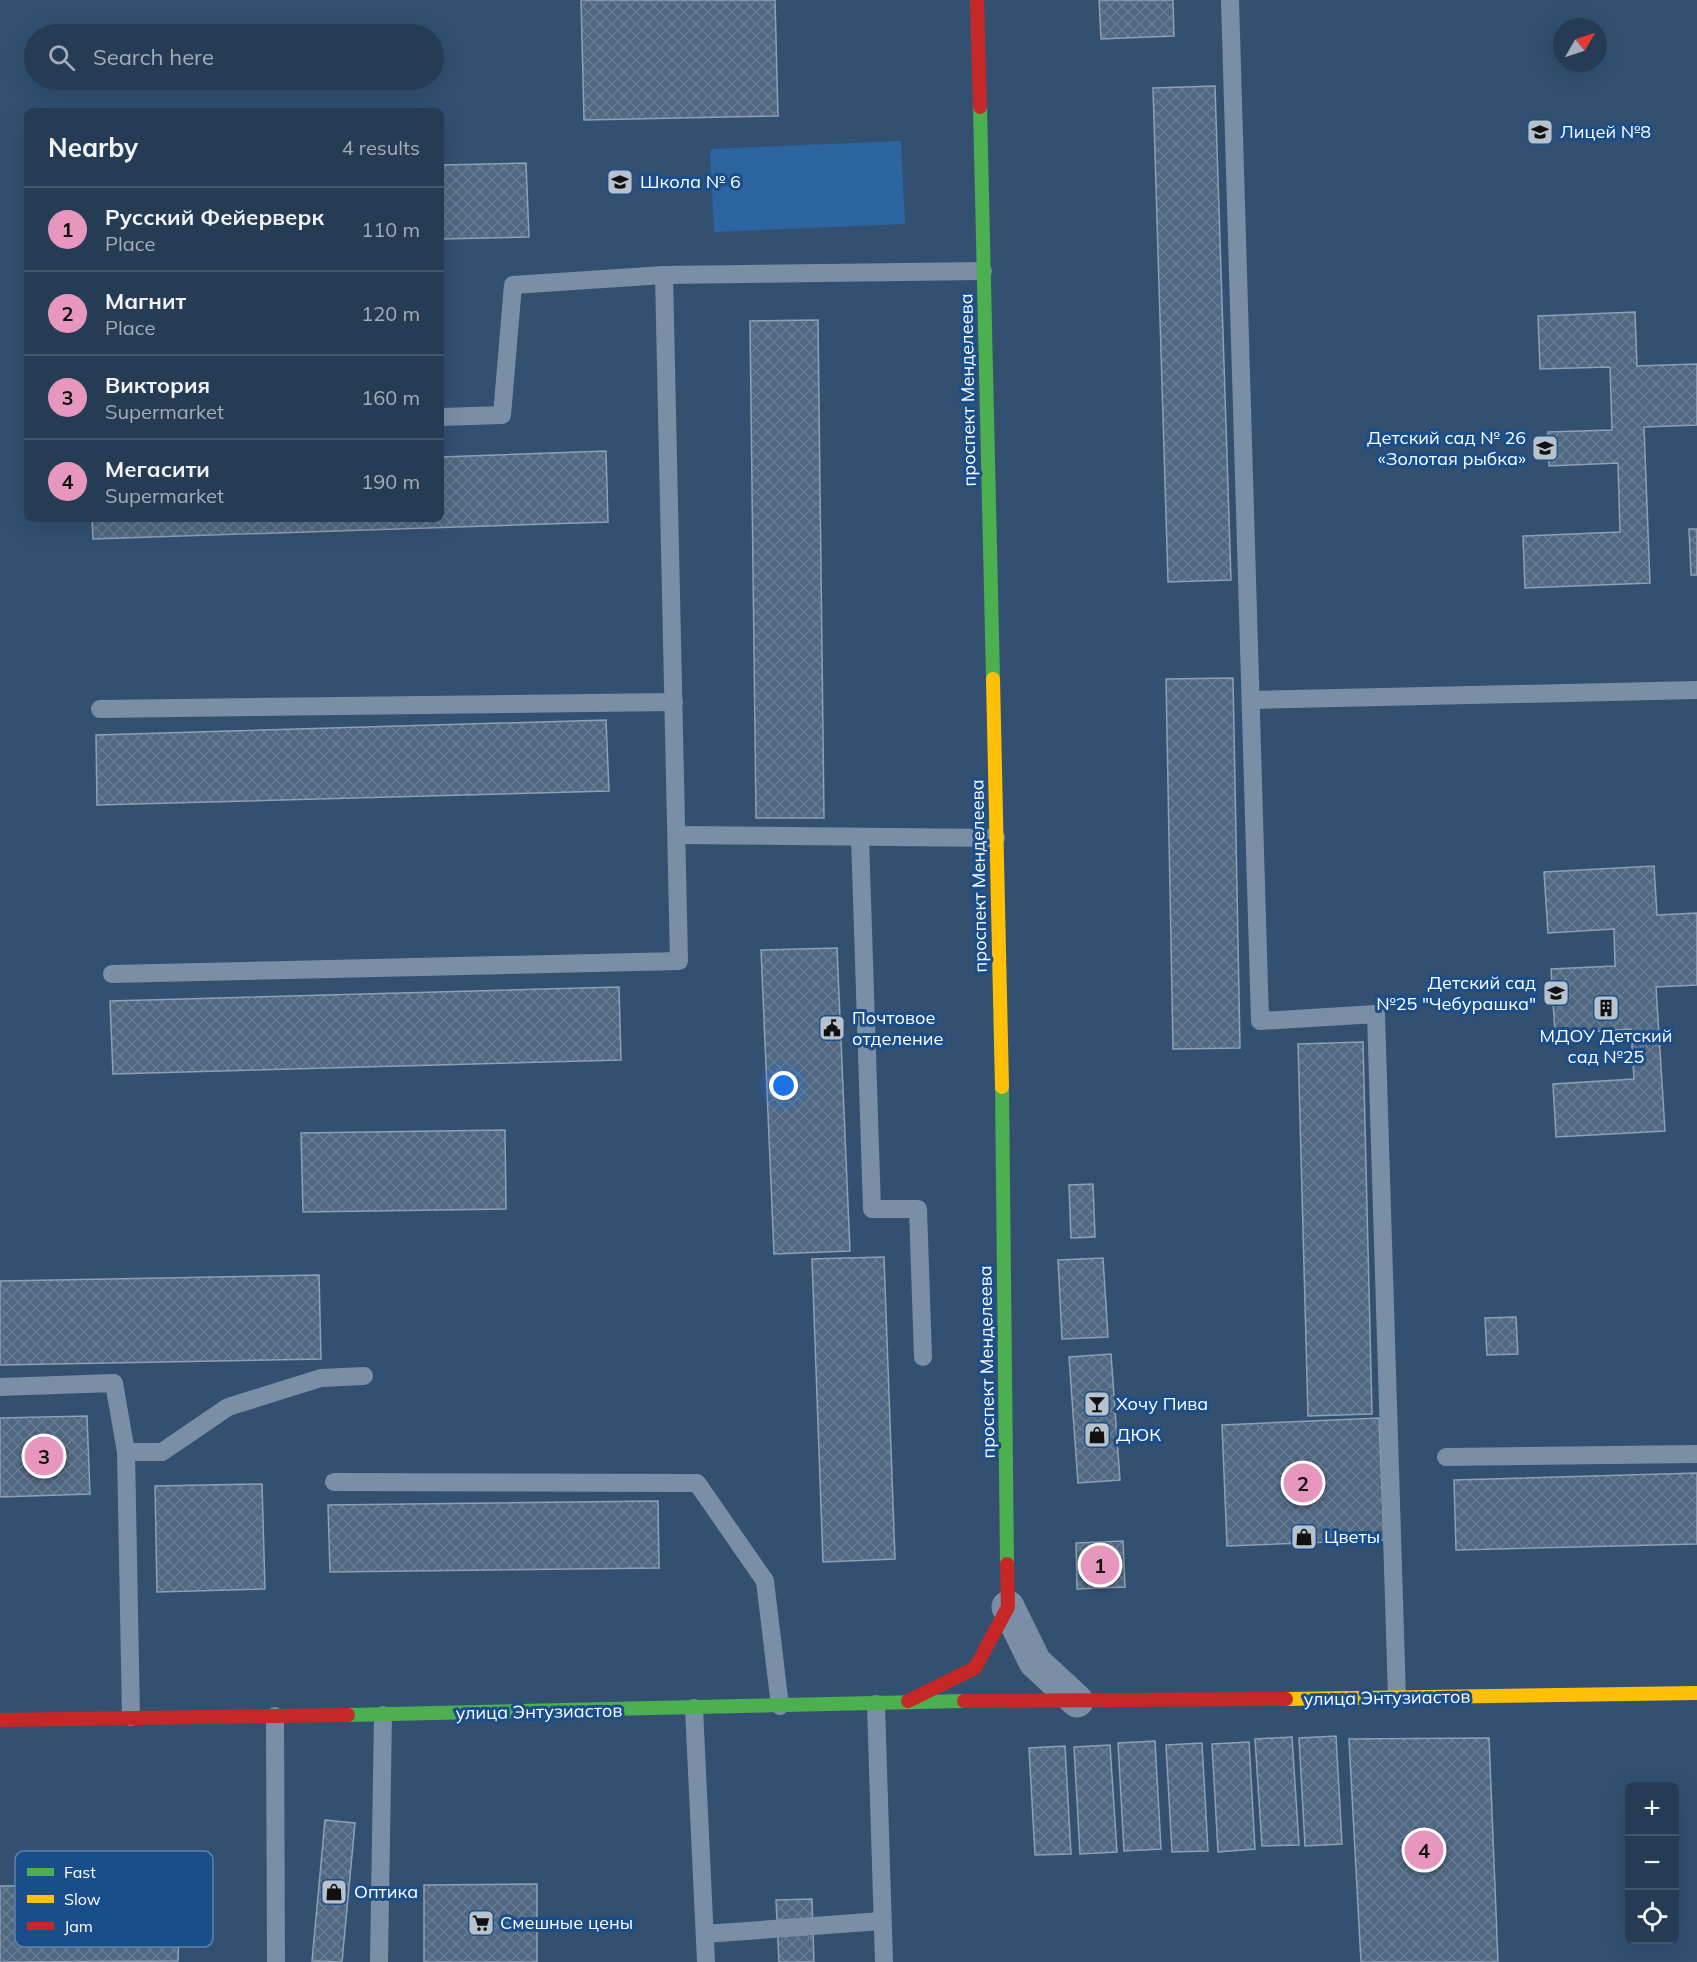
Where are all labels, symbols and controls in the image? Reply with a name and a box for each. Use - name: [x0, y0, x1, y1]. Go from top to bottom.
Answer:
- north arrow: [1553, 18, 1607, 72]
- search box: [24, 24, 444, 90]
- icon: search: [45, 41, 78, 74]
- text: Search here: [93, 43, 214, 71]
- school or university icon: Лицей №8: [1525, 117, 1555, 147]
- place label: Лицей №8: [1560, 120, 1651, 143]
- text: Nearby: [48, 131, 138, 164]
- text: 4 results: [342, 135, 420, 160]
- school or university icon: Школа № 6: [605, 167, 635, 197]
- place label: Школа № 6: [640, 170, 741, 193]
- text: Русский Фейерверк: [105, 203, 324, 231]
- text: 1: [62, 217, 74, 242]
- text: 110 m: [361, 217, 420, 242]
- text: Place: [105, 231, 155, 256]
- text: Магнит: [105, 287, 186, 315]
- street label: проспект Менделеева: [954, 293, 981, 487]
- text: 2: [62, 301, 74, 326]
- text: 120 m: [361, 301, 420, 326]
- text: Place: [105, 315, 155, 340]
- text: Виктория: [105, 371, 210, 399]
- text: 3: [62, 385, 74, 410]
- text: 160 m: [361, 385, 420, 410]
- text: Supermarket: [105, 399, 224, 424]
- place label: Детский сад № 26 «Золотая рыбка»: [1367, 426, 1526, 470]
- school or university icon: Детский сад № 26 «Золотая рыбка»: [1530, 433, 1560, 463]
- text: Мегасити: [105, 455, 210, 483]
- text: 4: [62, 469, 74, 494]
- text: 190 m: [361, 469, 420, 494]
- text: Supermarket: [105, 483, 224, 508]
- street label: проспект Менделеева: [965, 779, 992, 973]
- place label: Детский сад №25 "Чебурашка": [1376, 971, 1536, 1015]
- school or university icon: Детский сад №25 "Чебурашка": [1541, 978, 1571, 1008]
- building icon: МДОУ Детский сад №25: [1591, 993, 1621, 1023]
- place label: Почтовое отделение: [852, 1006, 944, 1050]
- public building icon: Почтовое отделение: [817, 1013, 847, 1043]
- place label: МДОУ Детский сад №25: [1540, 1024, 1672, 1068]
- your location: [769, 1071, 798, 1100]
- street label: проспект Менделеева: [973, 1265, 1000, 1459]
- bar icon: Хочу Пива: [1082, 1389, 1112, 1419]
- place label: Хочу Пива: [1116, 1392, 1208, 1415]
- shop icon: ДЮК: [1082, 1420, 1112, 1450]
- place label: ДЮК: [1116, 1423, 1161, 1446]
- pin: 3: [24, 1434, 63, 1478]
- pin: 2: [1284, 1460, 1322, 1506]
- shop icon: Цветы: [1289, 1522, 1319, 1552]
- place label: Цветы: [1324, 1525, 1380, 1548]
- pin: 1: [1080, 1542, 1120, 1588]
- street label: улица Энтузиастов: [1303, 1685, 1471, 1710]
- street label: улица Энтузиастов: [455, 1699, 623, 1724]
- map controls: [1625, 1782, 1679, 1944]
- button: +: [1625, 1782, 1679, 1836]
- pin: 4: [1404, 1828, 1444, 1872]
- button: −: [1625, 1836, 1679, 1890]
- legend: [15, 1851, 213, 1947]
- text: Fast: [64, 1862, 96, 1882]
- shop icon: Оптика: [319, 1877, 349, 1907]
- place label: Оптика: [354, 1880, 418, 1903]
- text: Slow: [64, 1889, 101, 1909]
- button: locate: [1625, 1890, 1679, 1944]
- supermarket icon: Смешные цены: [466, 1908, 496, 1938]
- place label: Смешные цены: [500, 1911, 633, 1934]
- text: Jam: [64, 1916, 93, 1936]

